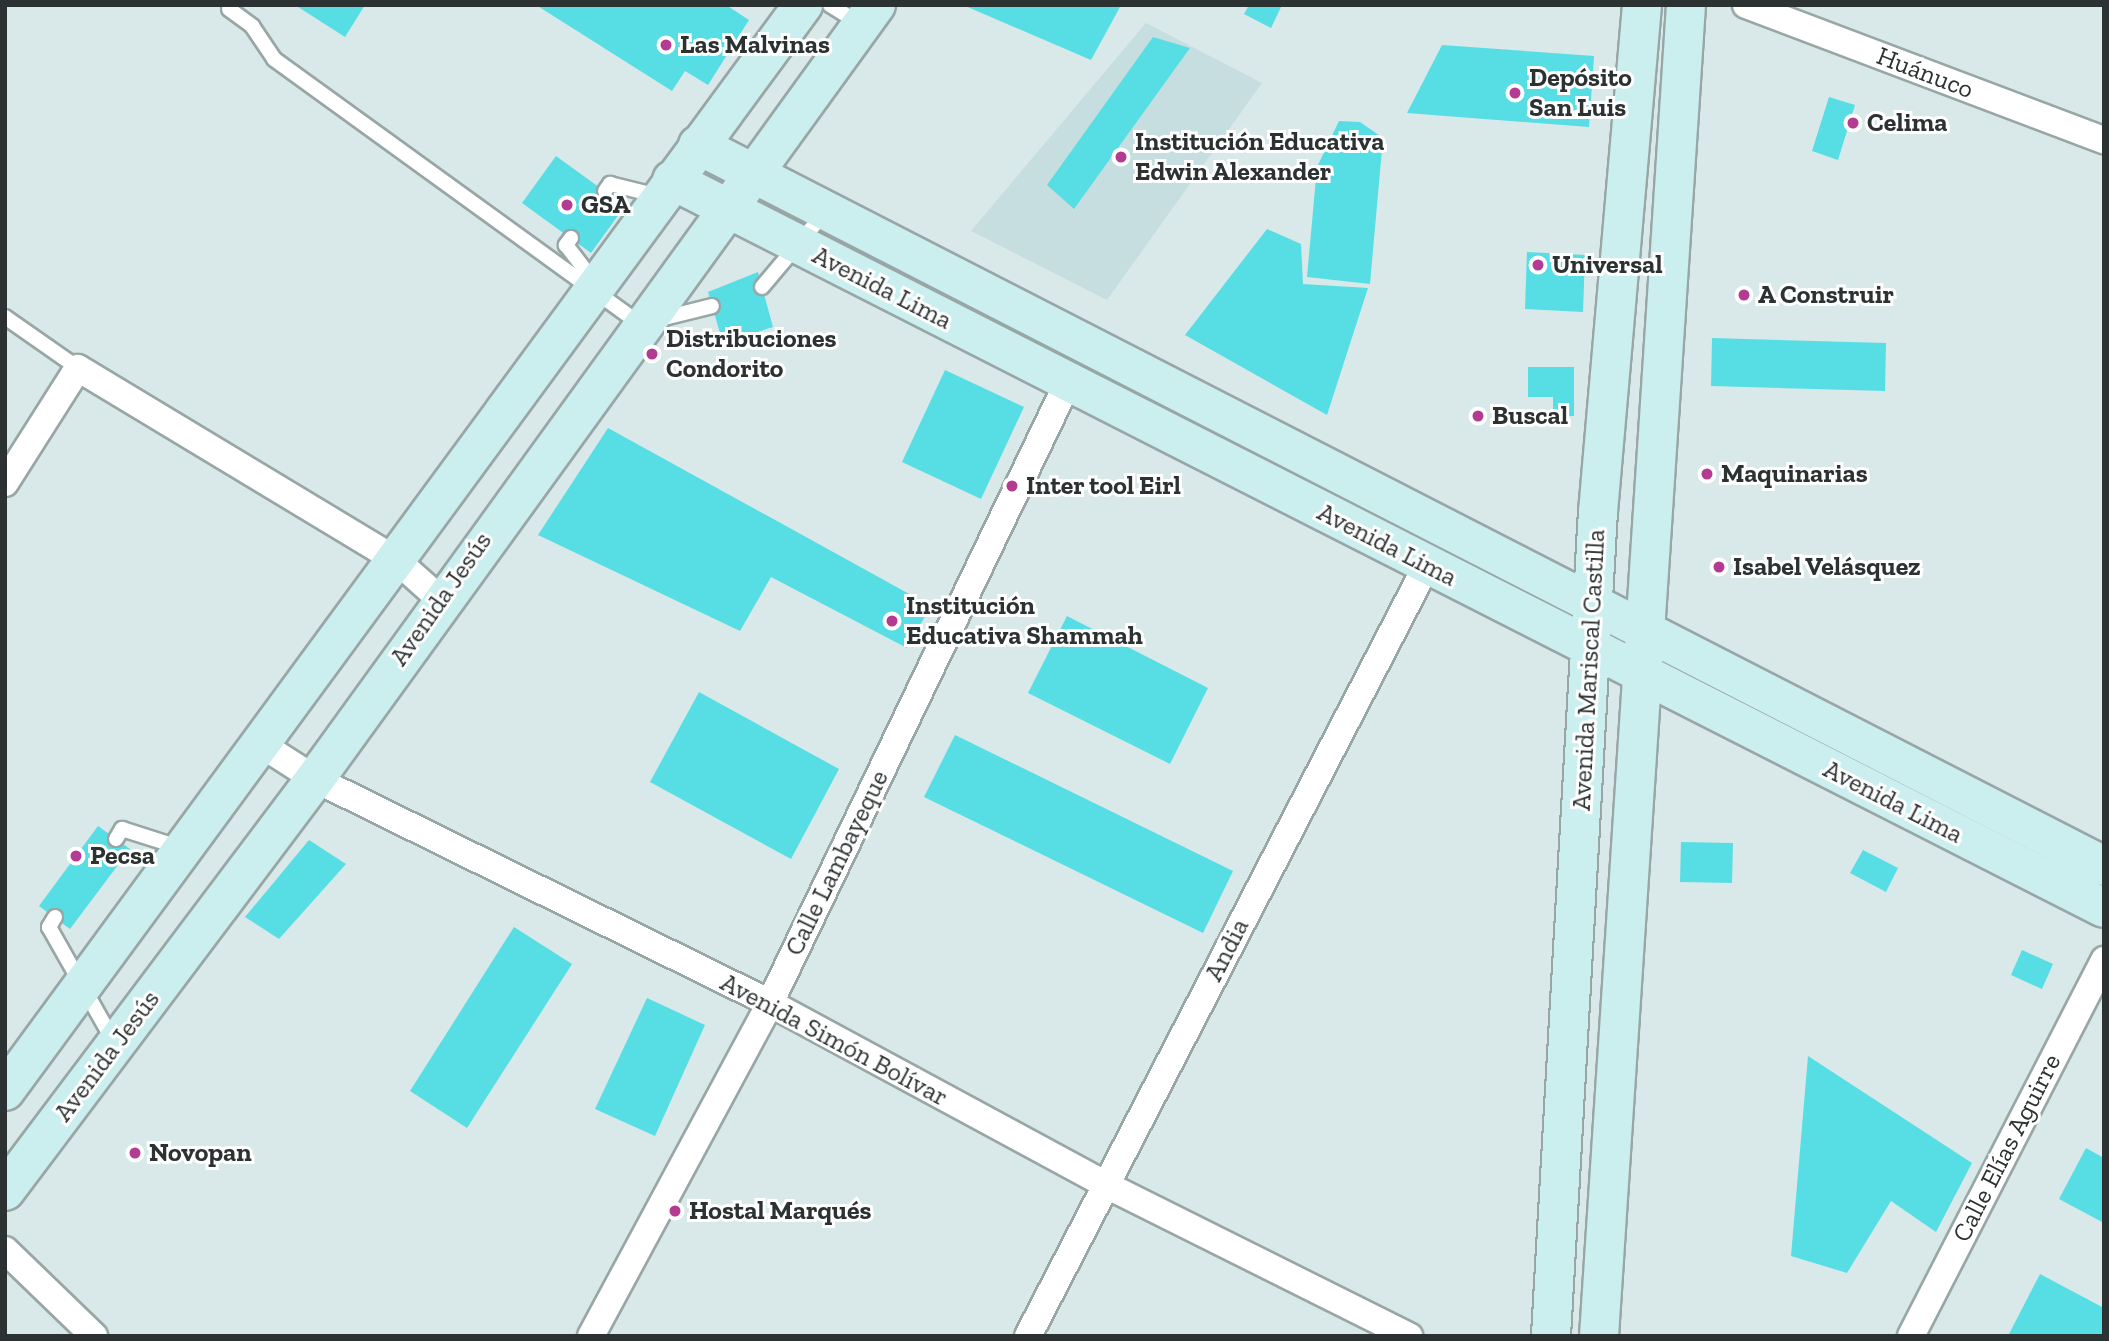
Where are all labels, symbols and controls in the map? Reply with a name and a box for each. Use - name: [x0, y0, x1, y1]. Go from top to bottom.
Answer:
- place label: Las Malvinas: [680, 29, 830, 61]
- marker: Las Malvinas: [658, 37, 674, 53]
- street label: Huánuco: [1872, 40, 1978, 106]
- place label: Depósito San Luis: [1529, 62, 1632, 124]
- marker: Depósito San Luis: [1507, 85, 1523, 101]
- place label: Celima: [1867, 107, 1947, 139]
- marker: Celima: [1845, 115, 1861, 131]
- place label: Institución Educativa Edwin Alexander: [1135, 126, 1384, 188]
- marker: Institución Educativa Edwin Alexander: [1113, 149, 1129, 165]
- place label: GSA: [581, 189, 630, 221]
- marker: GSA: [559, 197, 575, 213]
- street label: Avenida Lima: [807, 240, 957, 336]
- place label: Universal: [1552, 249, 1663, 281]
- marker: Universal: [1530, 257, 1546, 273]
- place label: A Construir: [1758, 279, 1895, 311]
- marker: A Construir: [1736, 287, 1752, 303]
- place label: Distribuciones Condorito: [666, 323, 837, 384]
- marker: Distribuciones Condorito: [644, 346, 660, 362]
- place label: Buscal: [1492, 400, 1568, 432]
- marker: Buscal: [1470, 408, 1486, 424]
- place label: Maquinarias: [1721, 458, 1868, 490]
- marker: Maquinarias: [1699, 466, 1715, 482]
- place label: Inter tool Eirl: [1026, 470, 1181, 502]
- marker: Inter tool Eirl: [1004, 478, 1020, 494]
- street label: Avenida Lima: [1312, 497, 1462, 593]
- street label: Avenida Jesús: [383, 526, 499, 672]
- street label: Avenida Mariscal Castilla: [1566, 528, 1612, 812]
- place label: Isabel Velásquez: [1733, 551, 1922, 583]
- marker: Isabel Velásquez: [1711, 559, 1727, 575]
- place label: Institución Educativa Shammah: [906, 590, 1143, 652]
- marker: Institución Educativa Shammah: [884, 613, 900, 629]
- street label: Avenida Lima: [1818, 754, 1968, 850]
- street label: Calle Lambayeque: [779, 765, 895, 961]
- place label: Pecsa: [90, 840, 155, 872]
- marker: Pecsa: [68, 848, 84, 864]
- street label: Andia: [1198, 914, 1256, 986]
- street label: Avenida Simón Bolívar: [715, 967, 953, 1113]
- street label: Avenida Jesús: [47, 984, 167, 1128]
- street label: Calle Elías Aguirre: [1946, 1049, 2068, 1247]
- place label: Novopan: [149, 1137, 252, 1169]
- marker: Novopan: [127, 1145, 143, 1161]
- place label: Hostal Marqués: [689, 1195, 871, 1227]
- marker: Hostal Marqués: [667, 1203, 683, 1219]

